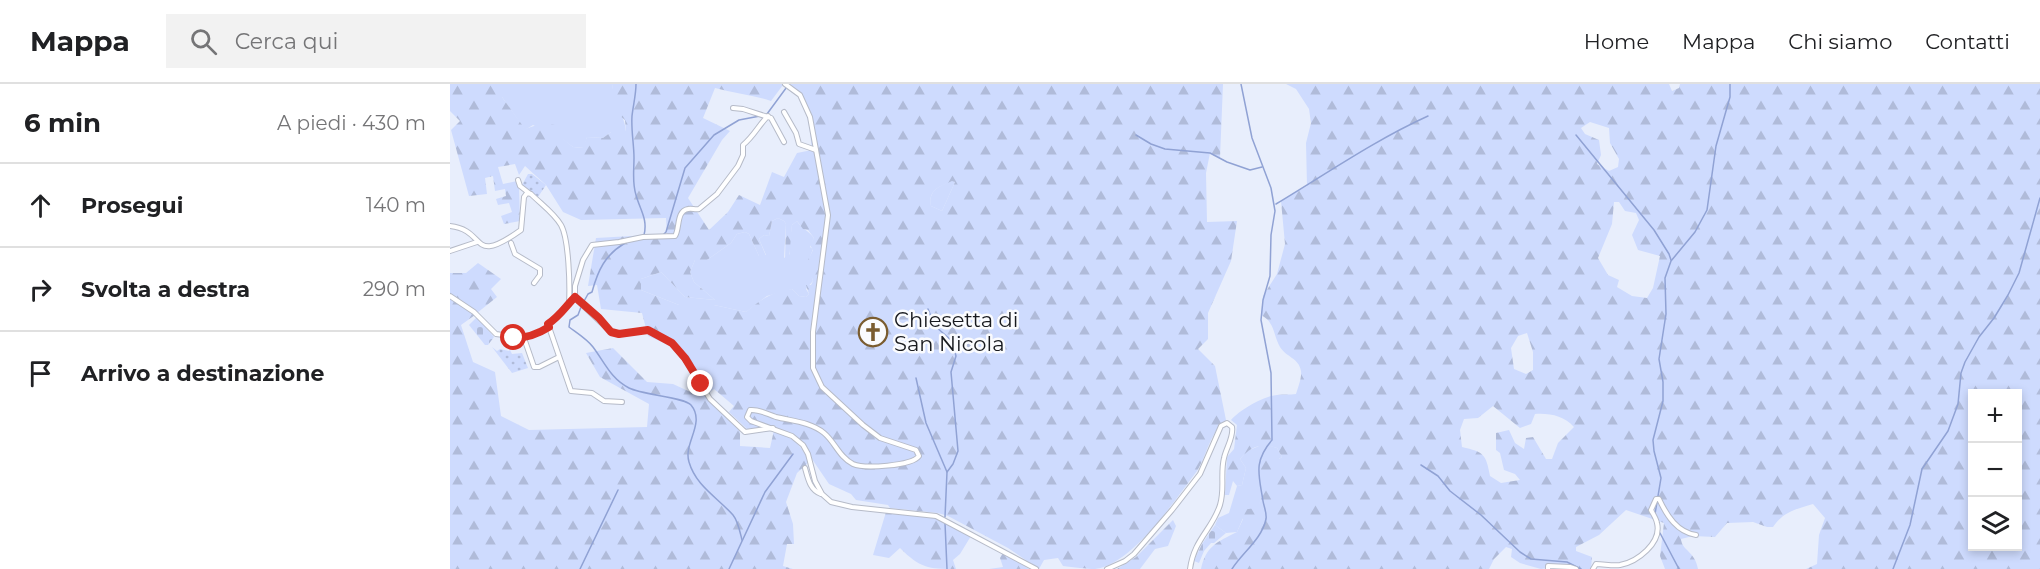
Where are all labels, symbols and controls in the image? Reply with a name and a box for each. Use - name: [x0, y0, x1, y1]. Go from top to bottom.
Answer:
- search box: [166, 14, 586, 68]
- text: Mappa: [30, 24, 130, 58]
- icon: search: [187, 25, 220, 58]
- text: Cerca qui: [235, 28, 338, 55]
- text: Home: [1584, 29, 1649, 54]
- text: Mappa: [1682, 29, 1755, 54]
- text: Chi siamo: [1788, 29, 1892, 54]
- text: Contatti: [1925, 29, 2010, 54]
- text: 6 min: [24, 107, 101, 139]
- text: A piedi · 430 m: [277, 111, 426, 135]
- icon: ahead: [24, 189, 57, 222]
- text: Prosegui: [81, 192, 183, 219]
- text: 140 m: [366, 193, 426, 217]
- icon: right: [24, 273, 57, 306]
- text: Svolta a destra: [81, 276, 250, 303]
- text: 290 m: [363, 277, 426, 301]
- place label: Chiesetta di San Nicola: [894, 307, 1018, 356]
- church icon: Chiesetta di San Nicola: [857, 316, 889, 348]
- route start: [500, 324, 526, 350]
- icon: arrive: [24, 357, 57, 390]
- text: Arrivo a destinazione: [81, 360, 324, 387]
- route end: [687, 370, 713, 396]
- map controls: [1968, 389, 2022, 551]
- button: +: [1968, 389, 2022, 443]
- button: −: [1968, 443, 2022, 497]
- button: layers: [1968, 497, 2022, 551]

